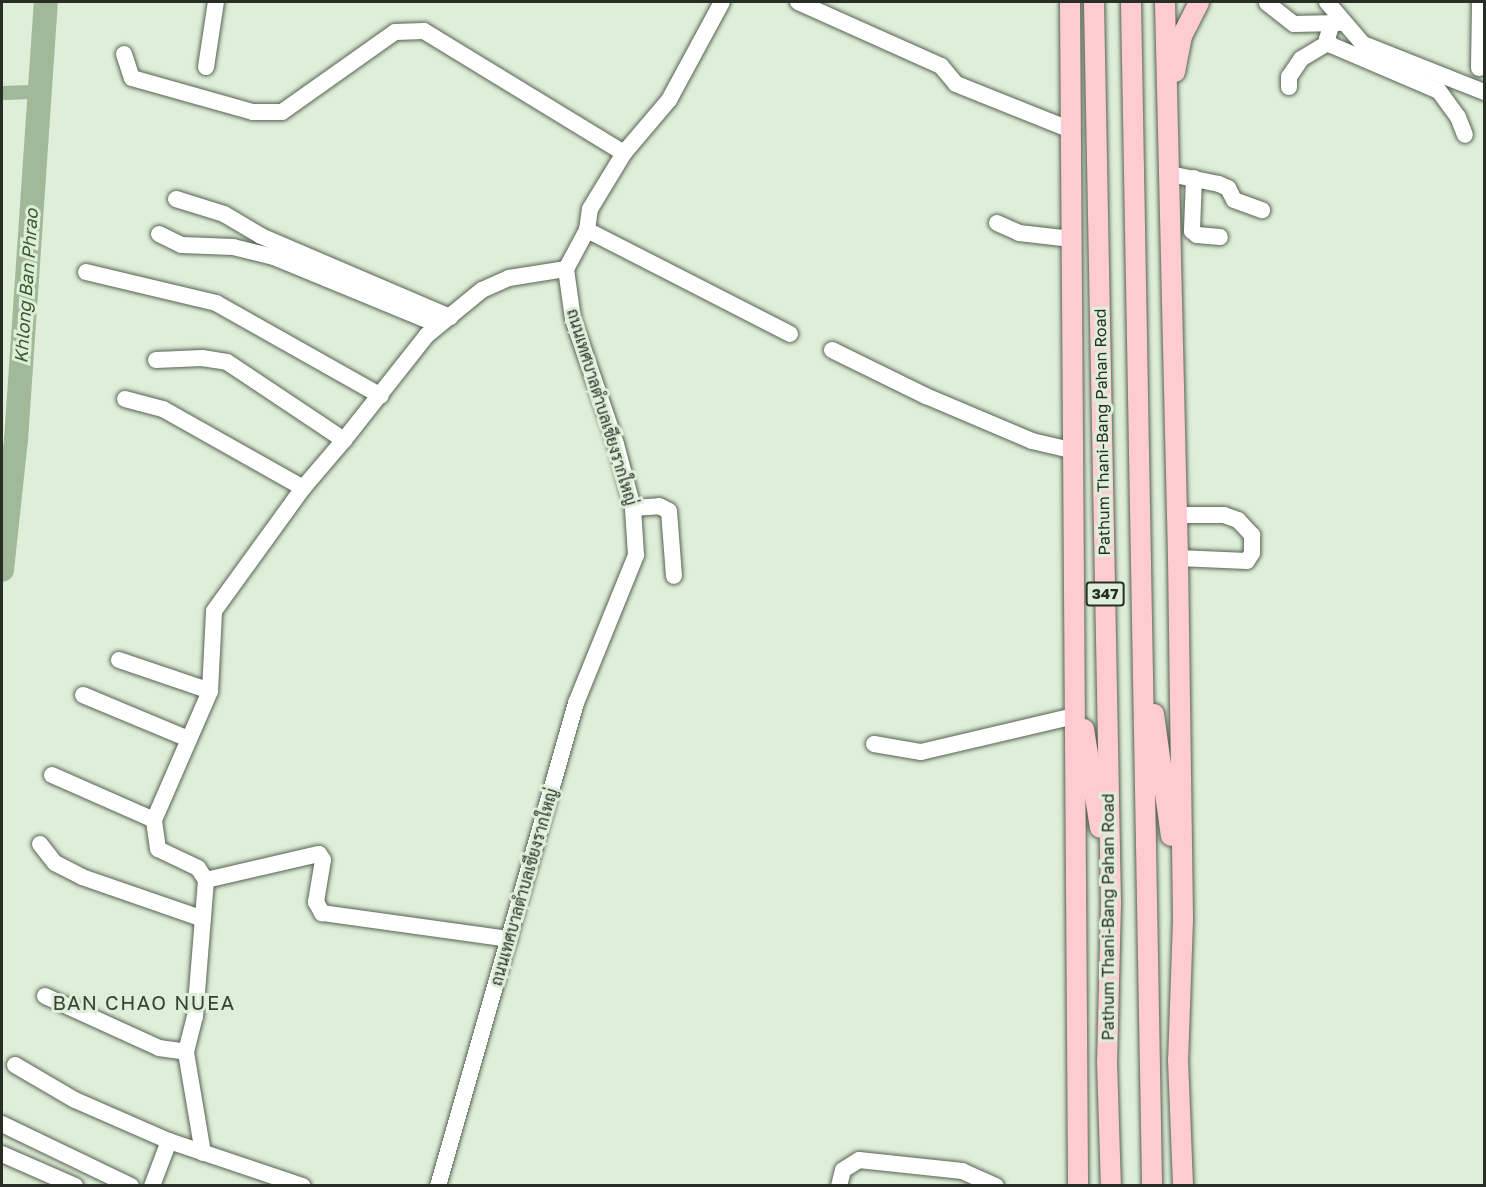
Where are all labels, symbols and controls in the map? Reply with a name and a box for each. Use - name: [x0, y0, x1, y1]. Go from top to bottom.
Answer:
- water label: Khlong Ban Phrao: [10, 208, 42, 364]
- street label: ถนนเทศบาลตำบลเชียงรากใหญ่: [563, 306, 641, 508]
- street label: Pathum Thani-Bang Pahan Road: [1090, 308, 1114, 556]
- road number: 347: [1086, 582, 1124, 606]
- street label: ถนนเทศบาลตำบลเชียงรากใหญ่: [487, 786, 561, 988]
- street label: Pathum Thani-Bang Pahan Road: [1098, 793, 1118, 1041]
- district label: BAN CHAO NUEA: [52, 990, 236, 1014]

